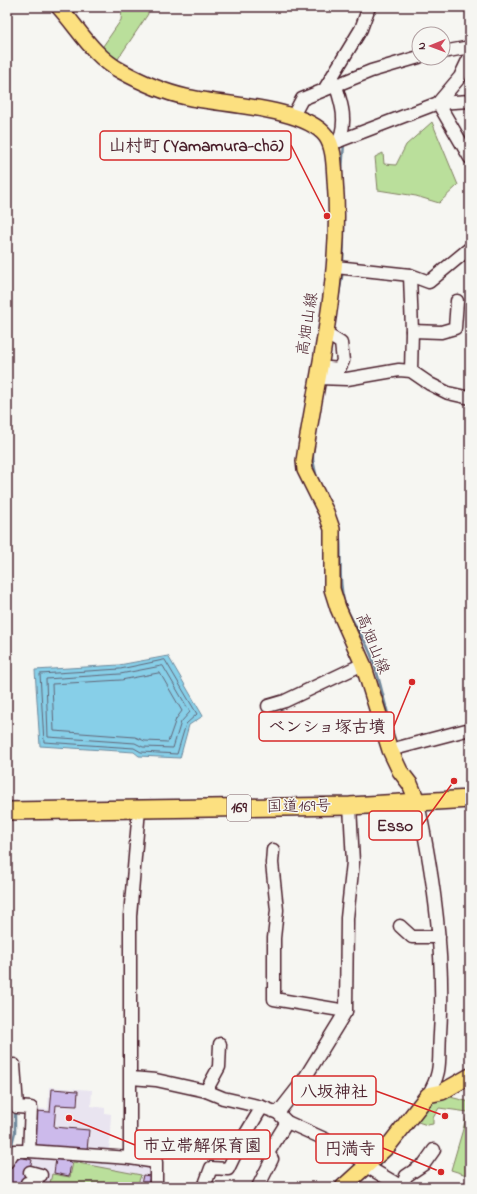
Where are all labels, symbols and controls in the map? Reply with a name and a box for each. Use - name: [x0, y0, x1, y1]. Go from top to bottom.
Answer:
- north arrow: [411, 26, 451, 66]
- text: N: [414, 42, 430, 50]
- callout: 山村町 (Yamamura-chō): [100, 131, 291, 160]
- text: 山村町 (Yamamura-chō): [109, 134, 283, 159]
- street label: 高畑山線: [291, 291, 325, 357]
- street label: 高畑山線: [349, 610, 395, 678]
- callout: ベンショ塚古墳: [259, 712, 394, 741]
- text: ベンショ塚古墳: [268, 715, 386, 740]
- street label: 国道169号: [266, 794, 332, 820]
- road number: 169: [227, 795, 251, 821]
- callout: Esso: [369, 811, 422, 840]
- text: Esso: [377, 814, 413, 839]
- callout: 八坂神社: [292, 1076, 376, 1105]
- text: 八坂神社: [300, 1080, 368, 1105]
- callout: 市立帯解保育園: [135, 1130, 270, 1159]
- text: 市立帯解保育園: [143, 1134, 262, 1159]
- callout: 円満寺: [316, 1134, 383, 1163]
- text: 円満寺: [325, 1137, 376, 1162]

